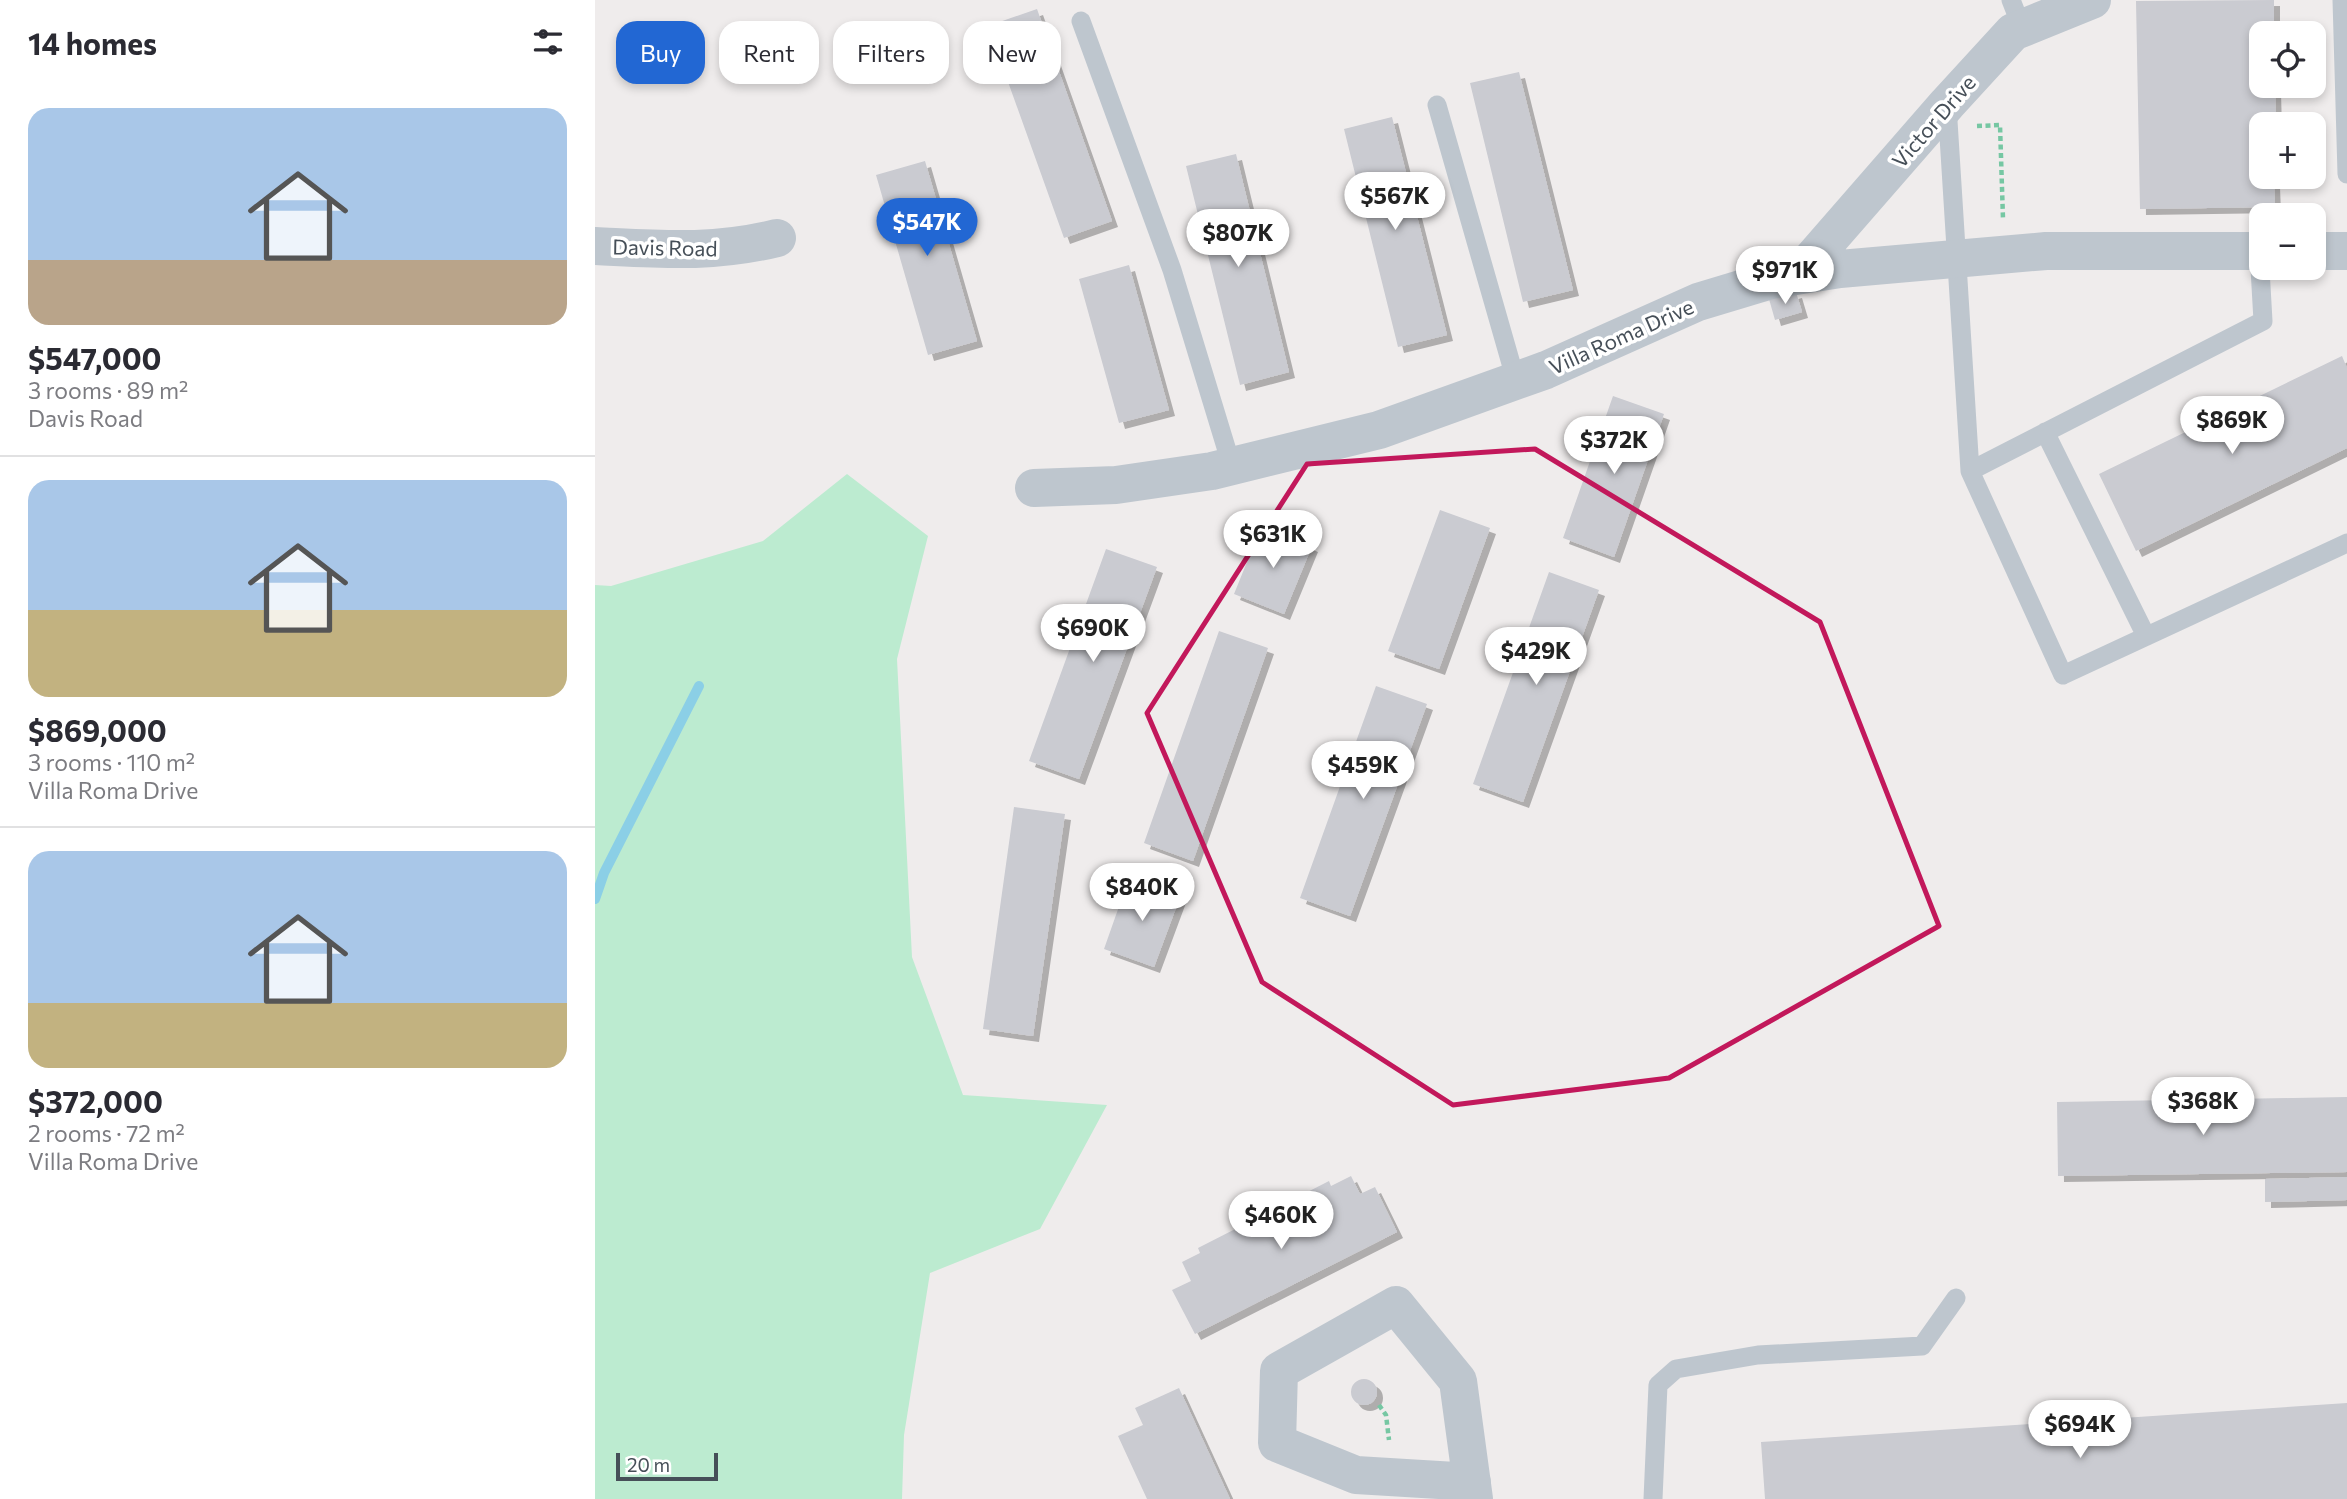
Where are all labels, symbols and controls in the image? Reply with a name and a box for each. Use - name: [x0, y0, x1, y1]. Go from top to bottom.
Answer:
- chip: Buy: [616, 21, 705, 84]
- chip: Rent: [719, 21, 819, 84]
- chip: Filters: [833, 21, 949, 84]
- chip: New: [963, 21, 1061, 84]
- map controls: [2249, 21, 2326, 280]
- button: locate: [2249, 21, 2326, 98]
- icon: filters: [529, 23, 567, 61]
- text: 14 homes: [28, 24, 157, 61]
- street label: Victor Drive: [1886, 70, 1980, 172]
- button: +: [2249, 112, 2326, 189]
- icon: home: [235, 153, 361, 279]
- pin: $567K: [1346, 173, 1444, 232]
- text: $567K: [1360, 181, 1430, 209]
- pin: $547K: [878, 198, 976, 258]
- button: −: [2249, 203, 2326, 280]
- text: $547K: [893, 207, 961, 235]
- pin: $807K: [1189, 210, 1287, 269]
- text: $807K: [1202, 218, 1274, 246]
- street label: Davis Road: [612, 234, 718, 260]
- pin: $971K: [1736, 246, 1834, 306]
- text: $971K: [1752, 255, 1818, 283]
- street label: Villa Roma Drive: [1545, 293, 1697, 379]
- text: $547,000: [28, 339, 162, 376]
- text: 3 rooms · 89 m²: [28, 376, 188, 404]
- pin: $869K: [2183, 396, 2281, 456]
- text: Davis Road: [28, 404, 143, 432]
- text: $869K: [2196, 405, 2268, 433]
- pin: $372K: [1565, 416, 1663, 476]
- text: $372K: [1580, 425, 1648, 453]
- pin: $631K: [1224, 510, 1322, 570]
- text: $631K: [1239, 519, 1307, 547]
- icon: home: [235, 525, 361, 651]
- pin: $690K: [1044, 604, 1142, 664]
- text: $690K: [1057, 613, 1129, 641]
- pin: $429K: [1487, 628, 1585, 687]
- text: $429K: [1501, 636, 1571, 664]
- text: $869,000: [28, 711, 167, 748]
- pin: $459K: [1314, 742, 1412, 801]
- text: 3 rooms · 110 m²: [28, 748, 195, 776]
- text: $459K: [1328, 750, 1399, 778]
- text: Villa Roma Drive: [28, 776, 198, 804]
- pin: $840K: [1093, 864, 1191, 923]
- text: $840K: [1106, 872, 1178, 900]
- icon: home: [235, 896, 361, 1022]
- pin: $368K: [2154, 1078, 2252, 1137]
- text: $372,000: [28, 1082, 163, 1119]
- text: $368K: [2167, 1086, 2239, 1114]
- text: 2 rooms · 72 m²: [28, 1119, 185, 1147]
- text: Villa Roma Drive: [28, 1147, 198, 1175]
- pin: $460K: [1232, 1192, 1330, 1251]
- text: $460K: [1245, 1200, 1317, 1228]
- pin: $694K: [2031, 1400, 2129, 1460]
- text: $694K: [2044, 1409, 2116, 1437]
- scale bar: [616, 1450, 717, 1482]
- text: 20 m: [627, 1453, 670, 1476]

